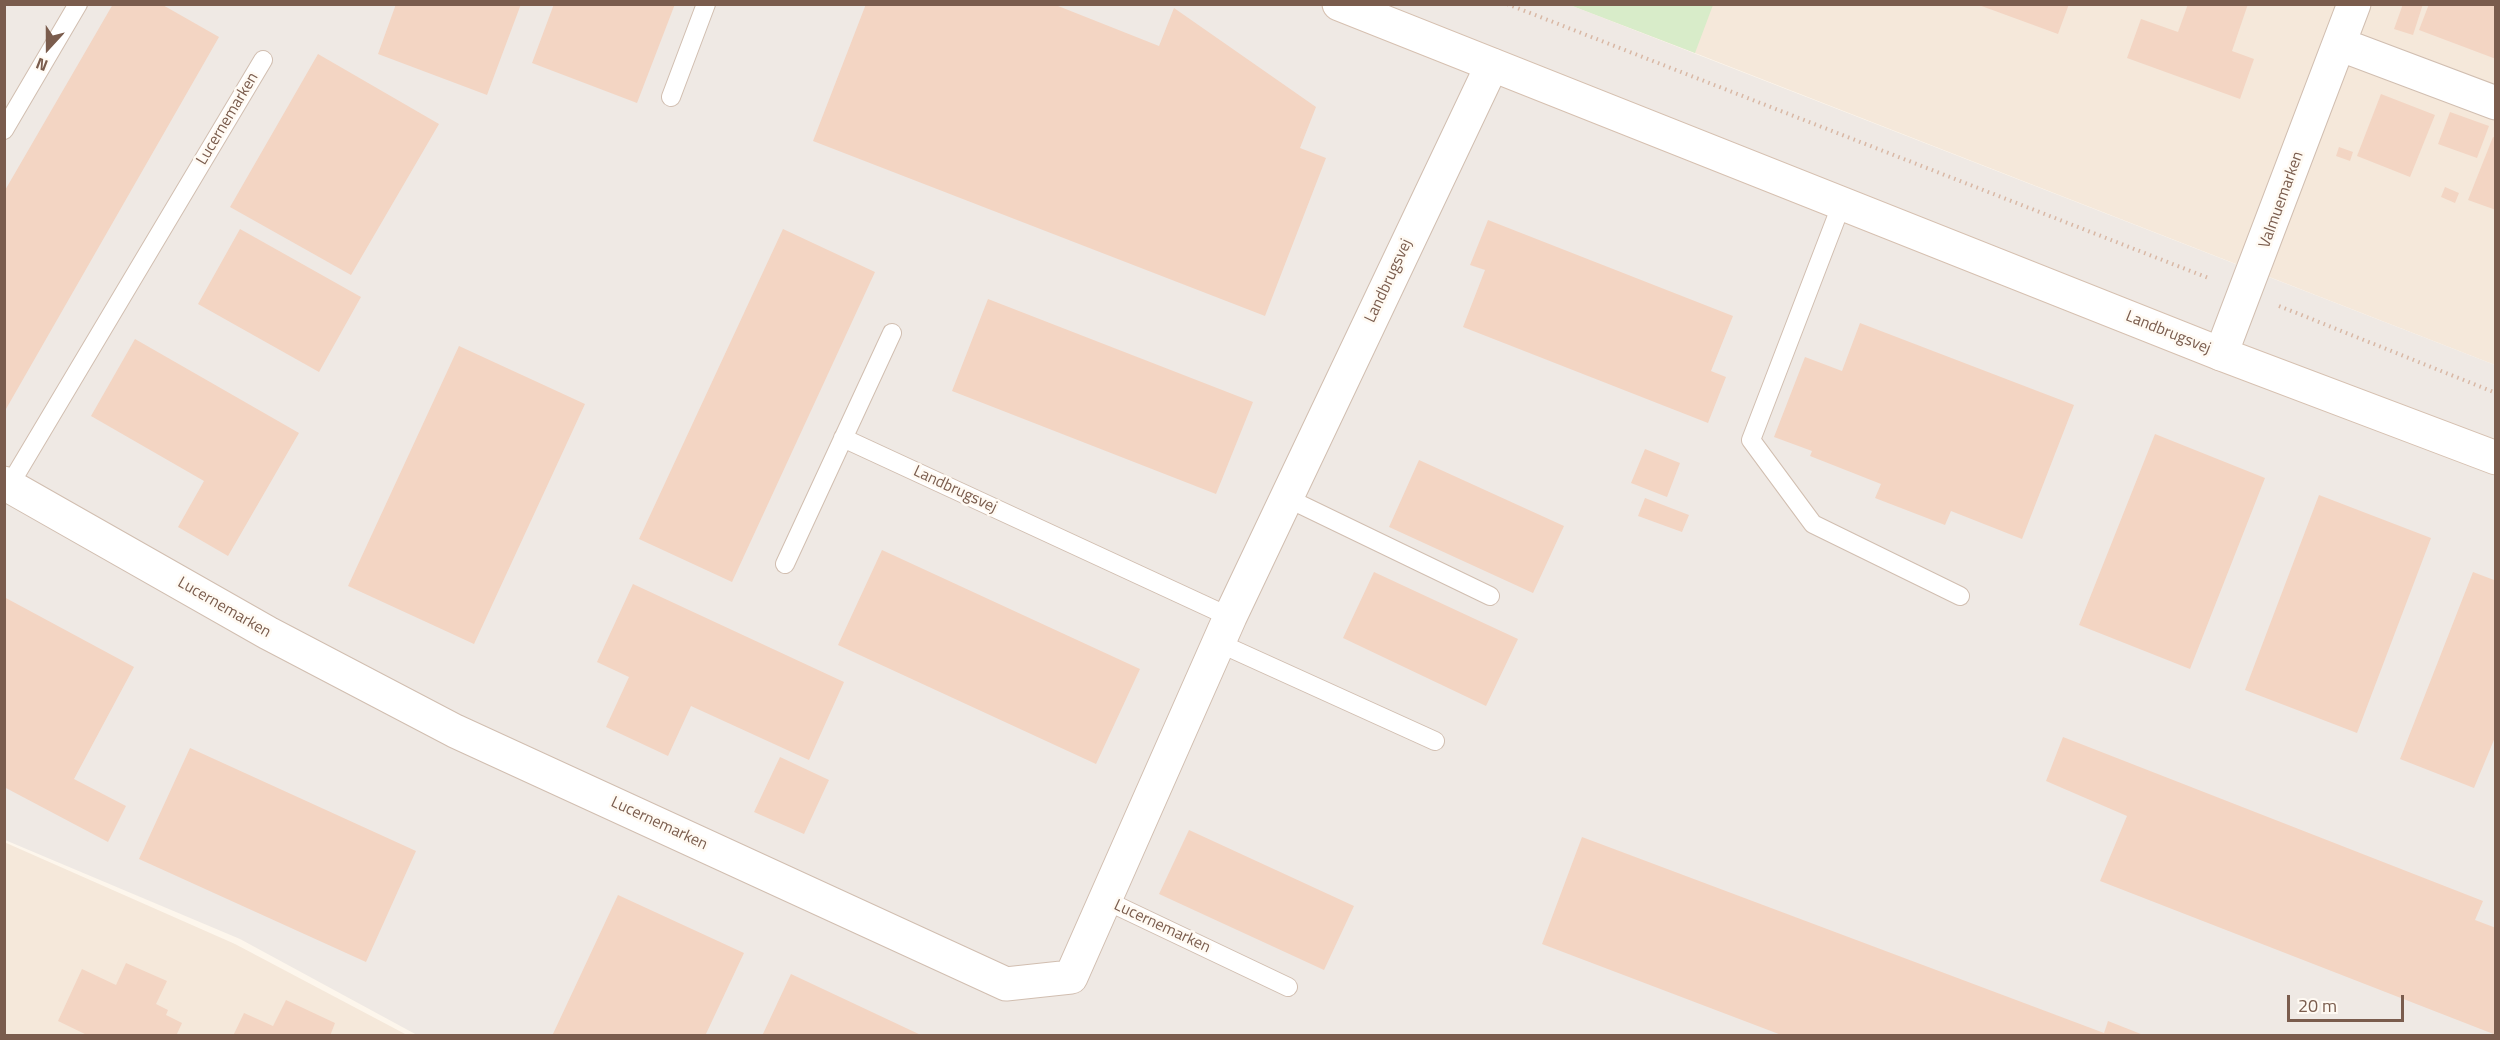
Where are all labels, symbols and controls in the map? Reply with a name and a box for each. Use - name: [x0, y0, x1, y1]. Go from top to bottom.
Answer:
- north arrow: [18, 18, 78, 78]
- text: N: [32, 52, 51, 78]
- street label: Lucernemarken: [193, 69, 263, 169]
- street label: Valmuemarken: [2256, 149, 2308, 251]
- street label: Landbrugsvej: [1361, 236, 1417, 326]
- street label: Landbrugsvej: [2123, 307, 2213, 359]
- street label: Landbrugsvej: [910, 462, 1000, 518]
- street label: Lucernemarken: [174, 574, 274, 642]
- street label: Lucernemarken: [608, 793, 710, 855]
- street label: Lucernemarken: [1111, 896, 1213, 958]
- scale bar: [2290, 983, 2407, 1021]
- text: 20 m: [2298, 992, 2337, 1019]

